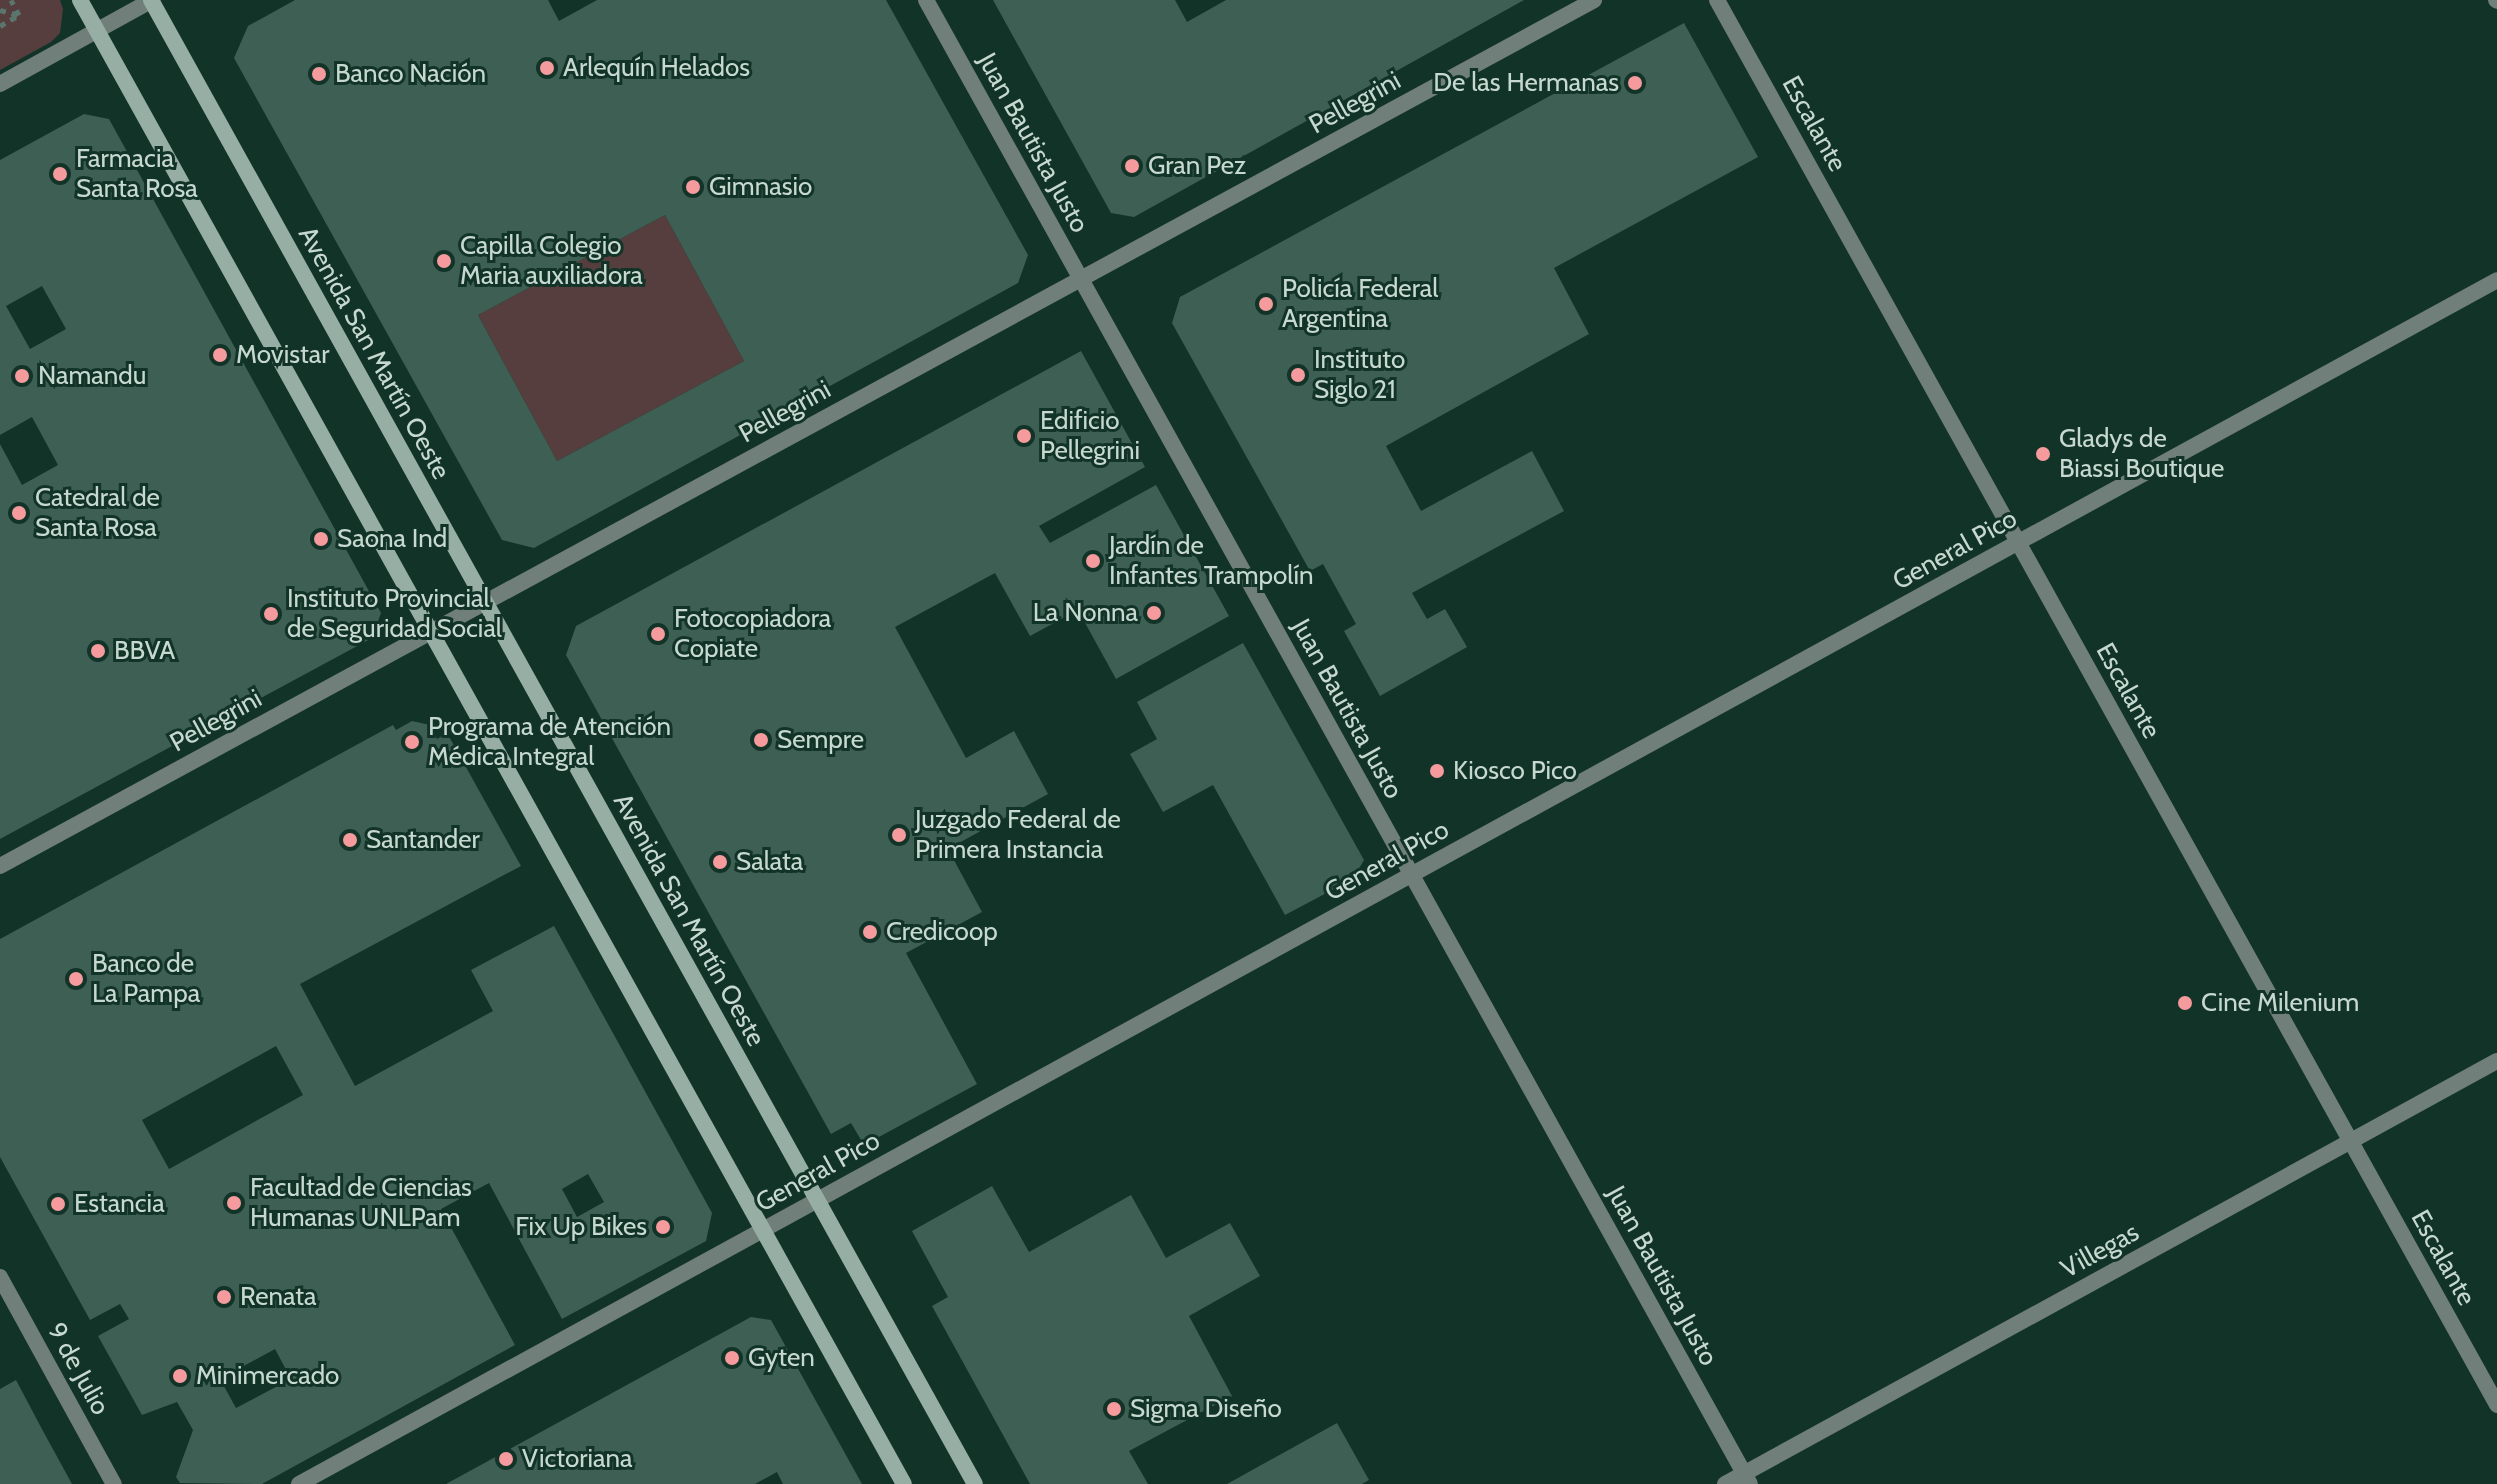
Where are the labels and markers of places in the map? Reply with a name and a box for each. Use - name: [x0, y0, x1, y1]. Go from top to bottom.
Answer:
- place label: Arlequín Helados: [563, 52, 750, 84]
- place label: Banco Nación: [335, 58, 486, 90]
- marker: Arlequín Helados: [538, 59, 556, 77]
- marker: Banco Nación: [310, 65, 328, 83]
- place label: De las Hermanas: [1433, 67, 1619, 99]
- marker: De las Hermanas: [1626, 74, 1644, 92]
- place label: Farmacia Santa Rosa: [76, 143, 198, 204]
- place label: Gran Pez: [1148, 150, 1246, 182]
- marker: Gran Pez: [1123, 157, 1141, 175]
- marker: Farmacia Santa Rosa: [51, 165, 69, 183]
- place label: Gimnasio: [709, 171, 812, 203]
- marker: Gimnasio: [684, 178, 702, 196]
- place label: Capilla Colegio Maria auxiliadora: [460, 230, 643, 292]
- marker: Capilla Colegio Maria auxiliadora: [435, 252, 453, 270]
- place label: Policía Federal Argentina: [1282, 273, 1438, 334]
- marker: Policía Federal Argentina: [1257, 295, 1275, 313]
- place label: Movistar: [236, 339, 329, 371]
- place label: Instituto Siglo 21: [1314, 344, 1405, 406]
- marker: Movistar: [211, 346, 229, 364]
- place label: Namandu: [38, 360, 146, 392]
- marker: Instituto Siglo 21: [1289, 366, 1307, 384]
- marker: Namandu: [13, 367, 31, 385]
- place label: Edificio Pellegrini: [1040, 405, 1140, 466]
- place label: Gladys de Biassi Boutique: [2059, 423, 2224, 484]
- marker: Edificio Pellegrini: [1015, 427, 1033, 445]
- marker: Gladys de Biassi Boutique: [2034, 445, 2052, 463]
- place label: Catedral de Santa Rosa: [35, 482, 160, 544]
- marker: Catedral de Santa Rosa: [10, 504, 28, 522]
- place label: Saona Ind: [337, 523, 447, 555]
- marker: Saona Ind: [312, 530, 330, 548]
- place label: Jardín de Infantes Trampolín: [1109, 530, 1314, 592]
- marker: Jardín de Infantes Trampolín: [1084, 552, 1102, 570]
- place label: Instituto Provincial de Seguridad Social: [287, 583, 502, 644]
- place label: La Nonna: [1033, 597, 1138, 629]
- place label: Fotocopiadora Copiate: [674, 603, 831, 664]
- marker: La Nonna: [1145, 604, 1163, 622]
- marker: Instituto Provincial de Seguridad Social: [262, 605, 280, 623]
- marker: Fotocopiadora Copiate: [649, 625, 667, 643]
- place label: BBVA: [114, 635, 175, 667]
- marker: BBVA: [89, 642, 107, 660]
- place label: Programa de Atención Médica Integral: [428, 711, 671, 772]
- place label: Sempre: [777, 724, 864, 756]
- marker: Sempre: [752, 731, 770, 749]
- marker: Programa de Atención Médica Integral: [403, 733, 421, 751]
- place label: Kiosco Pico: [1453, 755, 1577, 787]
- marker: Kiosco Pico: [1428, 762, 1446, 780]
- place label: Juzgado Federal de Primera Instancia: [915, 804, 1121, 866]
- place label: Santander: [366, 824, 480, 856]
- marker: Juzgado Federal de Primera Instancia: [890, 826, 908, 844]
- marker: Santander: [341, 831, 359, 849]
- place label: Salata: [736, 846, 803, 878]
- marker: Salata: [711, 853, 729, 871]
- place label: Credicoop: [886, 916, 998, 948]
- marker: Credicoop: [861, 923, 879, 941]
- place label: Banco de La Pampa: [92, 948, 200, 1010]
- marker: Banco de La Pampa: [67, 970, 85, 988]
- place label: Cine Milenium: [2201, 987, 2359, 1019]
- marker: Cine Milenium: [2176, 994, 2194, 1012]
- place label: Facultad de Ciencias Humanas UNLPam: [250, 1172, 472, 1234]
- place label: Estancia: [74, 1188, 165, 1220]
- marker: Facultad de Ciencias Humanas UNLPam: [225, 1194, 243, 1212]
- marker: Estancia: [49, 1195, 67, 1213]
- place label: Fix Up Bikes: [515, 1211, 647, 1243]
- marker: Fix Up Bikes: [654, 1218, 672, 1236]
- place label: Renata: [240, 1281, 316, 1313]
- marker: Renata: [215, 1288, 233, 1306]
- place label: Gyten: [748, 1342, 815, 1374]
- marker: Gyten: [723, 1349, 741, 1367]
- place label: Minimercado: [196, 1360, 339, 1392]
- marker: Minimercado: [171, 1367, 189, 1385]
- place label: Sigma Diseño: [1130, 1393, 1282, 1425]
- marker: Sigma Diseño: [1105, 1400, 1123, 1418]
- place label: Victoriana: [522, 1443, 632, 1475]
- marker: Victoriana: [497, 1450, 515, 1468]

